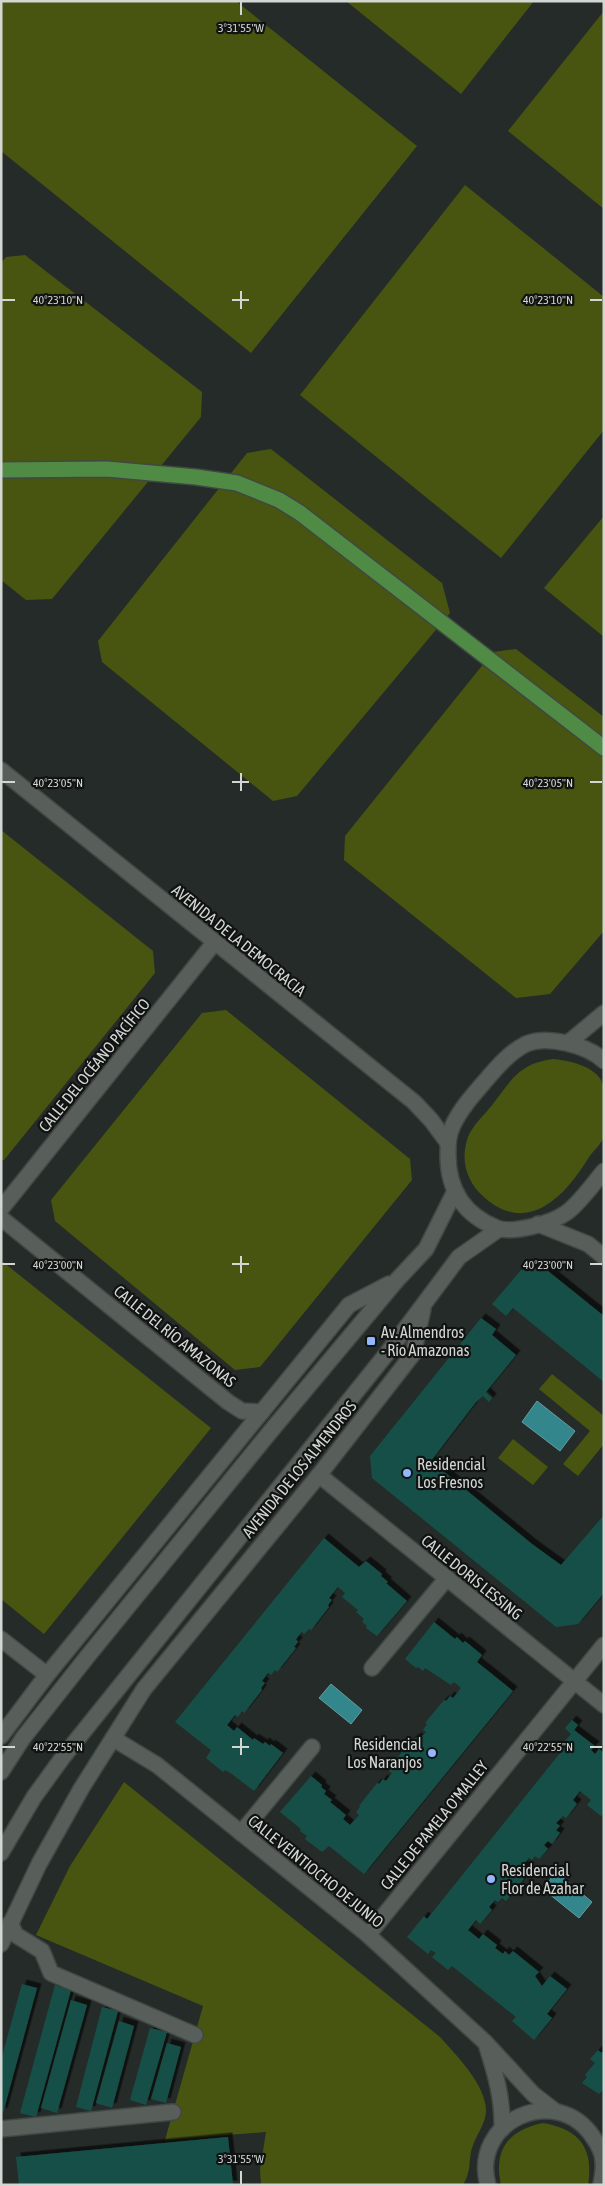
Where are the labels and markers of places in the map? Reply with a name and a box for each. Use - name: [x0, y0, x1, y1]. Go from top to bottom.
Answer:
- place label: Av. Almendros - Río Amazonas: [381, 1323, 470, 1359]
- marker: Av. Almendros - Río Amazonas: [365, 1335, 377, 1347]
- place label: Residencial Los Fresnos: [417, 1455, 486, 1491]
- marker: Residencial Los Fresnos: [401, 1467, 413, 1479]
- place label: Residencial Los Naranjos: [347, 1735, 423, 1772]
- marker: Residencial Los Naranjos: [426, 1747, 438, 1759]
- place label: Residencial Flor de Azahar: [501, 1861, 584, 1897]
- marker: Residencial Flor de Azahar: [485, 1873, 497, 1885]

